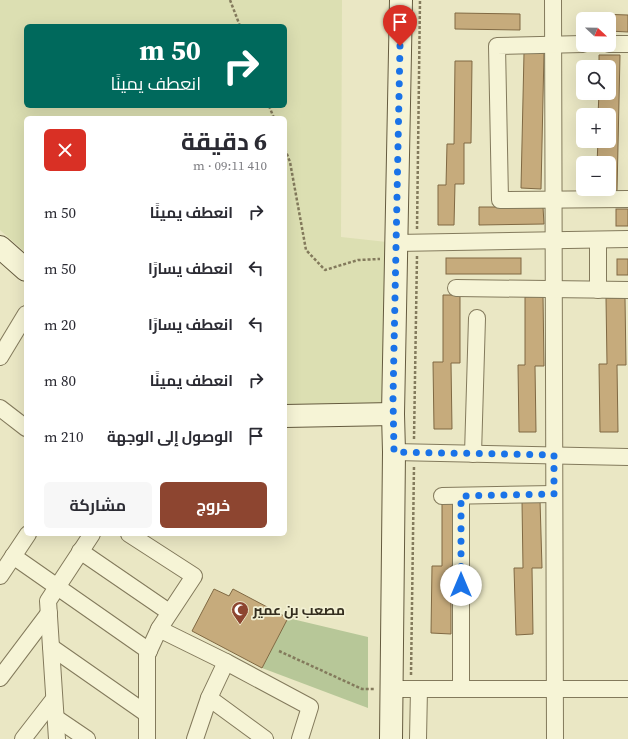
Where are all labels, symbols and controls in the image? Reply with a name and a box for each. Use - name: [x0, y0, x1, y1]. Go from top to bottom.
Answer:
- pin: [383, 5, 417, 46]
- icon: arrive: [389, 11, 411, 33]
- north arrow: [576, 12, 616, 52]
- map controls: [576, 12, 616, 196]
- text: 50 m: [139, 31, 201, 69]
- icon: right: [215, 40, 267, 92]
- button: search: [576, 60, 616, 100]
- text: انعطف يمينًا: [110, 71, 201, 96]
- button: +: [576, 108, 616, 148]
- text: 6 دقيقة: [181, 125, 267, 158]
- button: close: [44, 129, 86, 171]
- button: −: [576, 156, 616, 196]
- text: 410 m · 09:11: [193, 157, 267, 174]
- icon: right: [245, 201, 267, 223]
- text: 50 m: [44, 202, 76, 223]
- text: انعطف يمينًا: [150, 202, 233, 223]
- icon: left: [245, 257, 267, 279]
- text: 50 m: [44, 258, 76, 279]
- text: انعطف يسارًا: [148, 258, 233, 279]
- icon: left: [245, 313, 267, 335]
- text: 20 m: [44, 314, 76, 335]
- text: انعطف يسارًا: [148, 314, 233, 335]
- icon: right: [245, 369, 267, 391]
- text: 80 m: [44, 370, 76, 391]
- text: انعطف يمينًا: [150, 370, 233, 391]
- icon: arrive: [245, 425, 267, 447]
- text: 210 m: [44, 426, 84, 447]
- text: الوصول إلى الوجهة: [107, 426, 233, 447]
- button: مشاركة: [44, 482, 152, 528]
- button: خروج: [160, 482, 267, 528]
- position arrow: [440, 564, 482, 606]
- mosque icon: مصعب بن عمير: [230, 600, 250, 625]
- place label: مصعب بن عمير: [252, 600, 345, 620]

